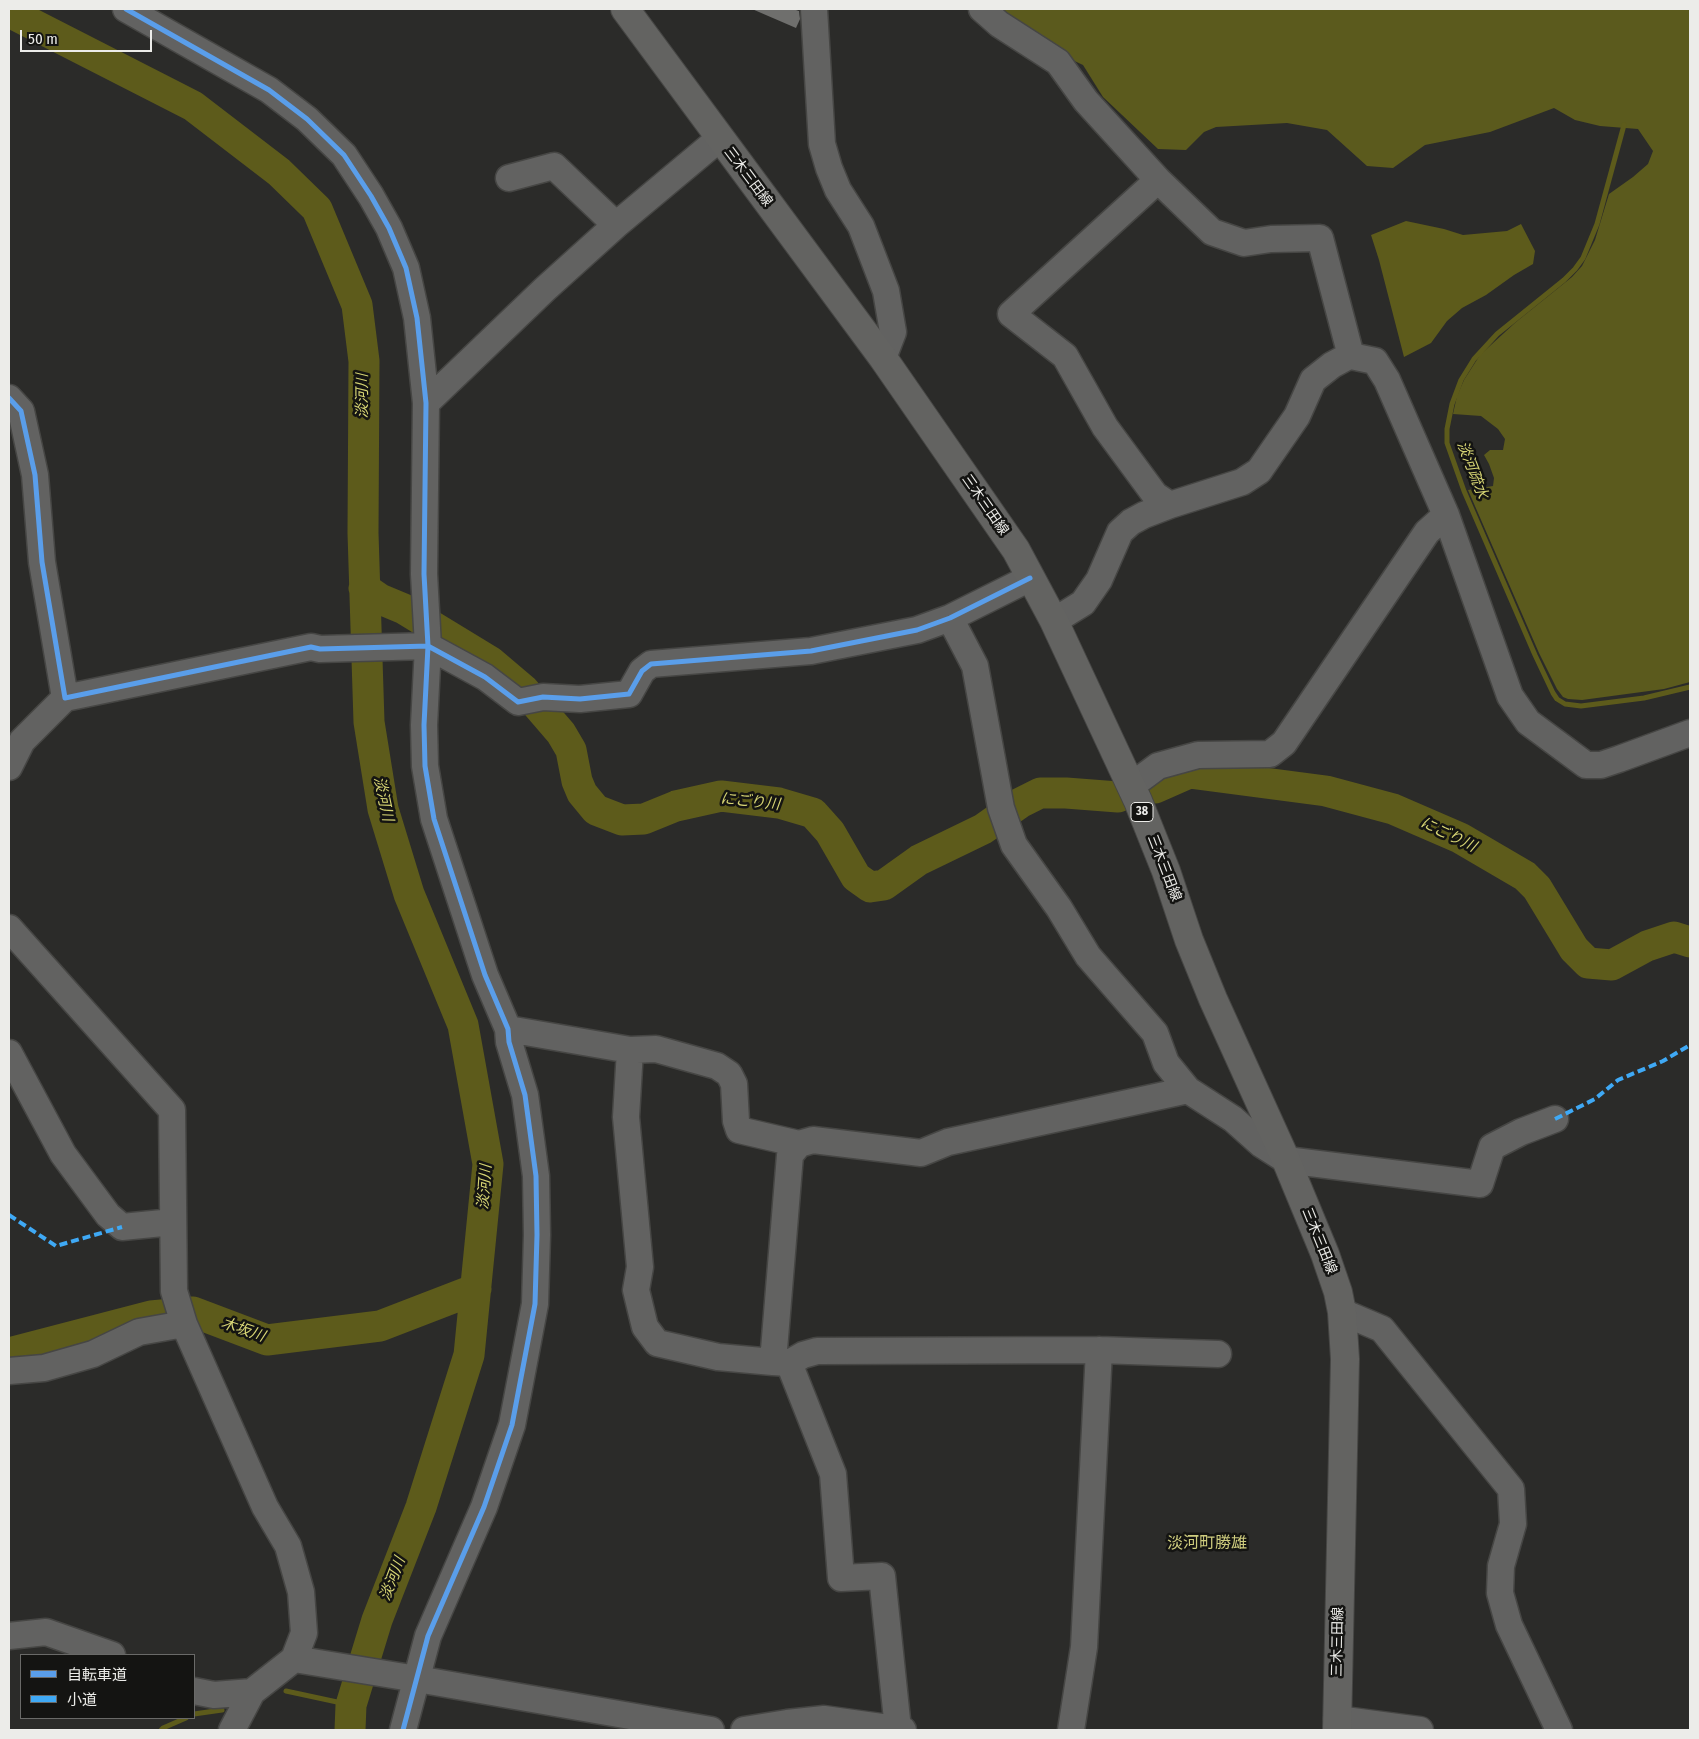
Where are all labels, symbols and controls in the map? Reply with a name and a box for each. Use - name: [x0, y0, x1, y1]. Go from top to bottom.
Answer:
- scale bar: [22, 20, 155, 52]
- text: 50 m: [28, 30, 58, 48]
- street label: 三木三田線: [720, 144, 776, 210]
- water label: 淡河川: [354, 374, 372, 418]
- water label: 淡河疏水: [1453, 439, 1491, 501]
- street label: 三木三田線: [958, 472, 1012, 538]
- water label: 淡河川: [370, 775, 396, 823]
- water label: にごり川: [719, 790, 781, 814]
- road number: 38: [1131, 802, 1153, 822]
- water label: にごり川: [1417, 814, 1479, 856]
- street label: 三木三田線: [1144, 832, 1184, 904]
- water label: 淡河川: [474, 1164, 496, 1210]
- street label: 三木三田線: [1298, 1205, 1340, 1277]
- water label: 木坂川: [219, 1314, 267, 1346]
- district label: 淡河町勝雄: [1167, 1534, 1247, 1554]
- water label: 淡河川: [377, 1555, 409, 1603]
- street label: 三木三田線: [1329, 1607, 1347, 1677]
- legend: [20, 1654, 195, 1719]
- text: 自転車道: [67, 1666, 127, 1684]
- text: 小道: [67, 1691, 97, 1709]

